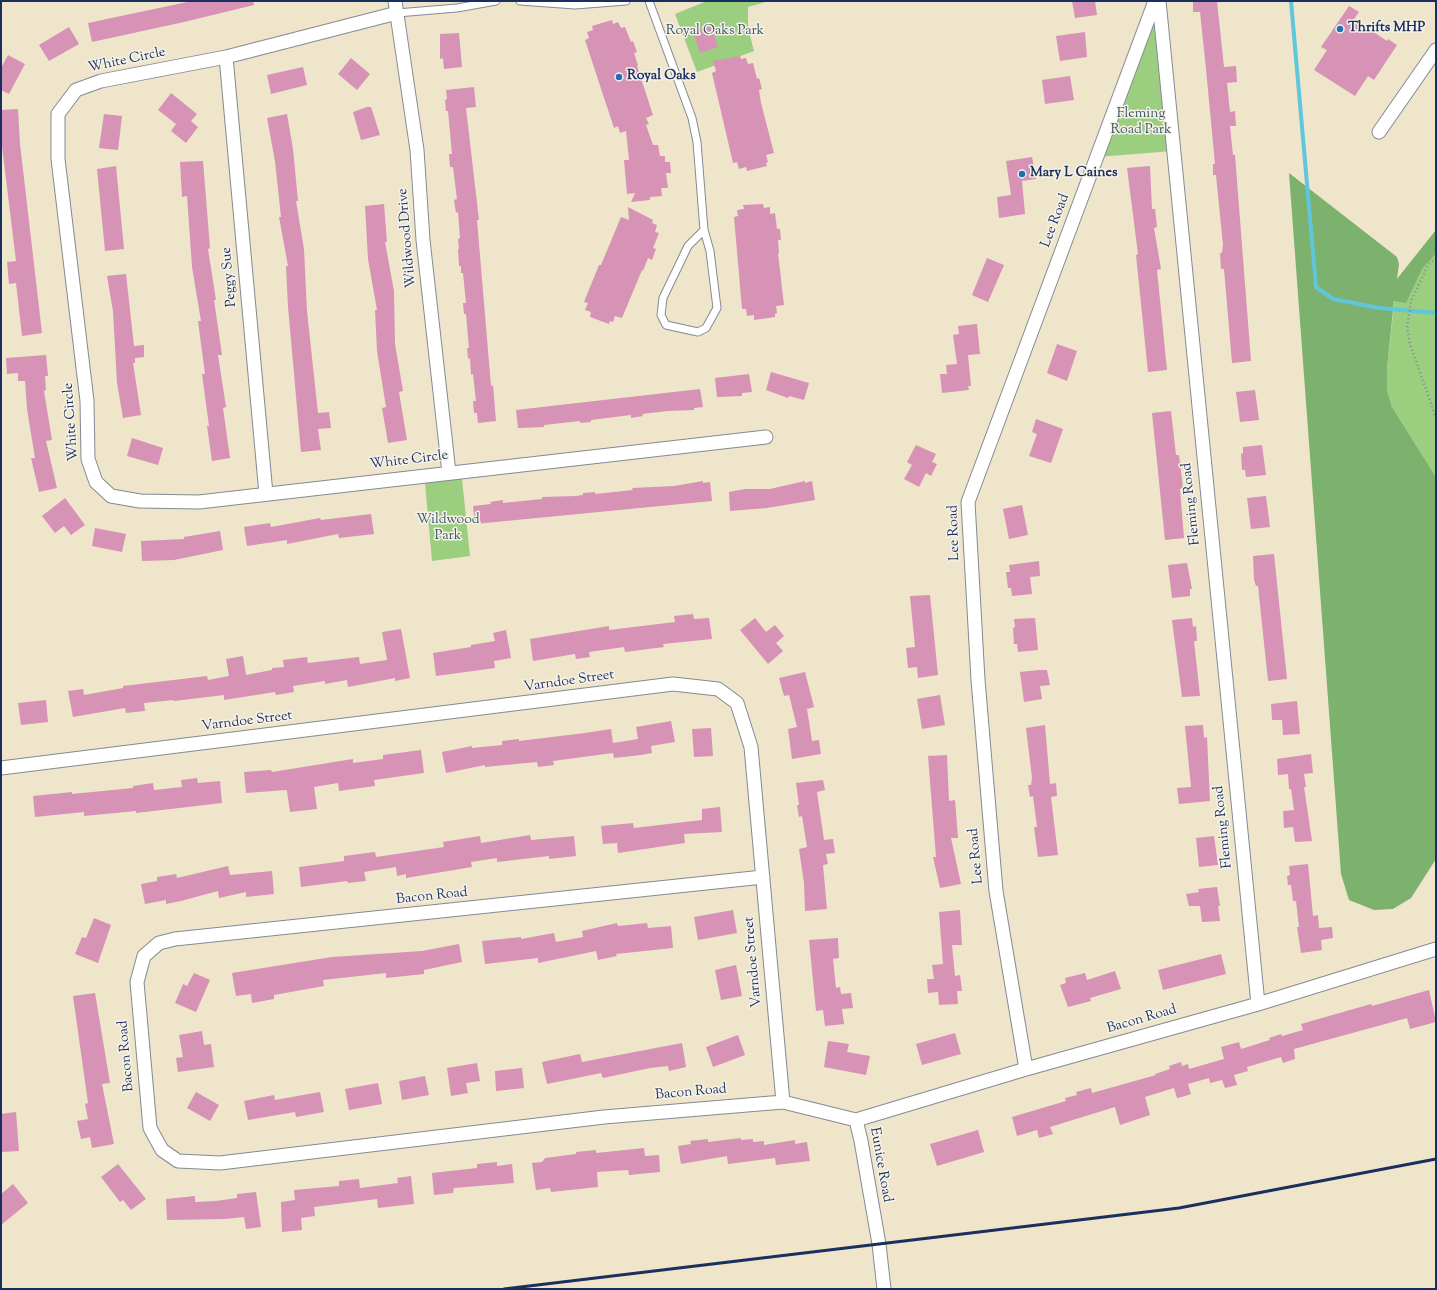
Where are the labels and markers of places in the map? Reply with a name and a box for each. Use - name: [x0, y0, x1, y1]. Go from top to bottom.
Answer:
- place label: Thrifts MHP: [1348, 21, 1425, 37]
- marker: Thrifts MHP: [1335, 24, 1345, 34]
- place label: Royal Oaks: [627, 69, 696, 85]
- marker: Royal Oaks: [614, 72, 624, 82]
- place label: Mary L Caines: [1030, 166, 1117, 182]
- marker: Mary L Caines: [1017, 169, 1027, 179]

